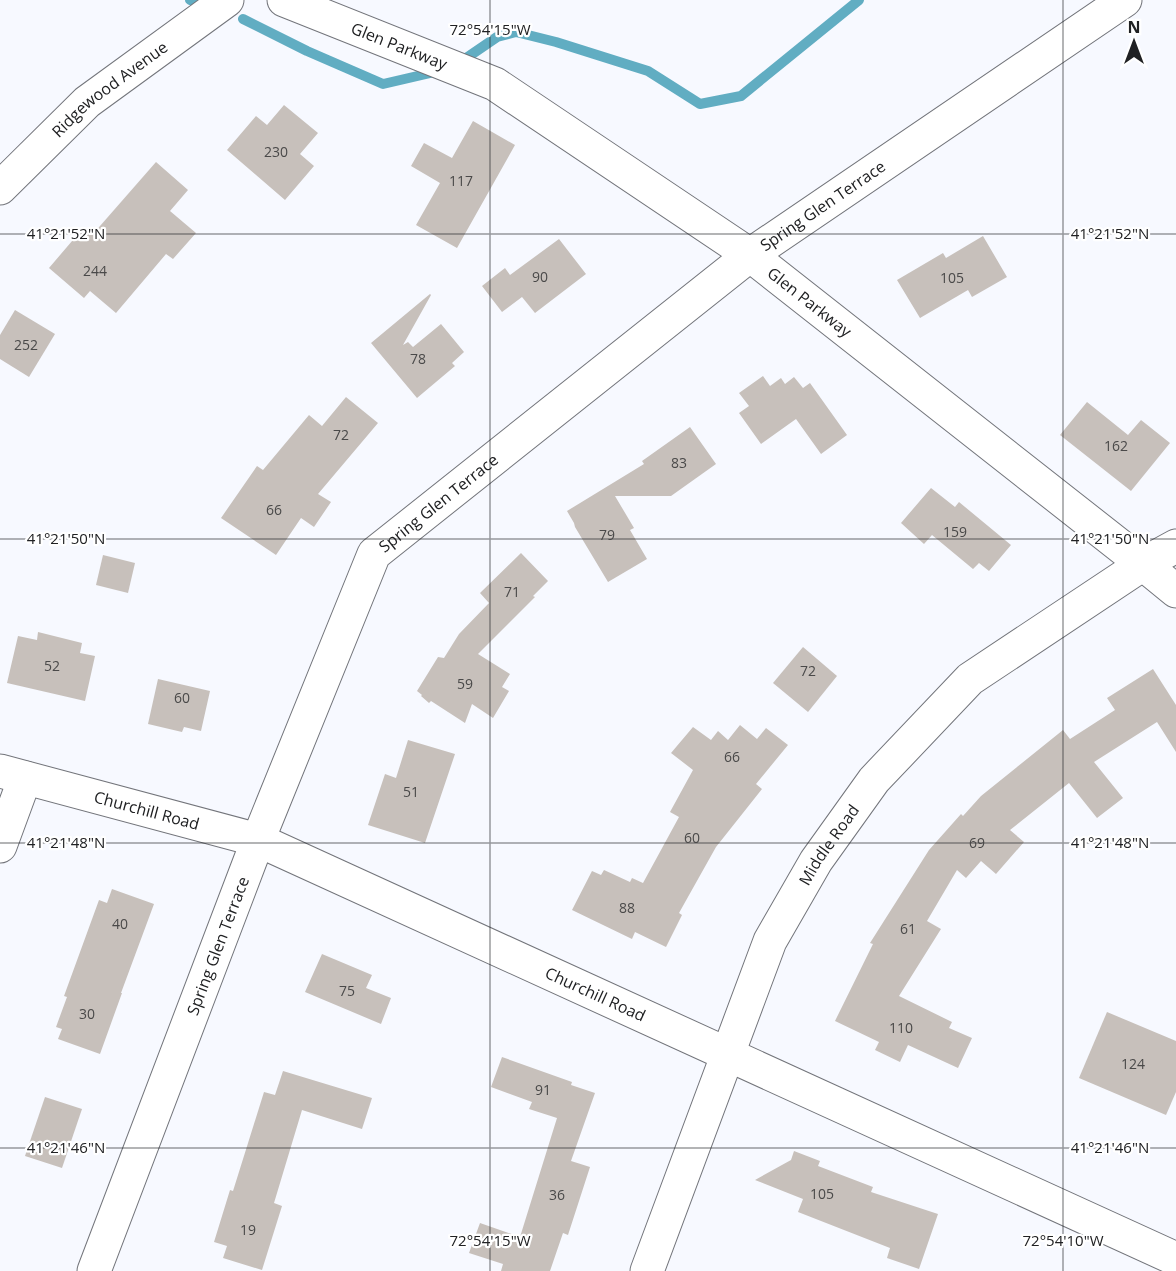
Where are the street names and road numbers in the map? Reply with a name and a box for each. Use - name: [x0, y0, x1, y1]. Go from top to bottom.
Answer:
- street label: Glen Parkway: [348, 17, 451, 75]
- street label: Ridgewood Avenue: [47, 36, 172, 142]
- street label: Spring Glen Terrace: [756, 155, 890, 256]
- street label: Glen Parkway: [763, 262, 857, 342]
- street label: Spring Glen Terrace: [374, 448, 503, 557]
- street label: Churchill Road: [92, 786, 202, 835]
- street label: Middle Road: [793, 800, 864, 889]
- street label: Spring Glen Terrace: [181, 873, 254, 1018]
- street label: Churchill Road: [542, 962, 649, 1026]

